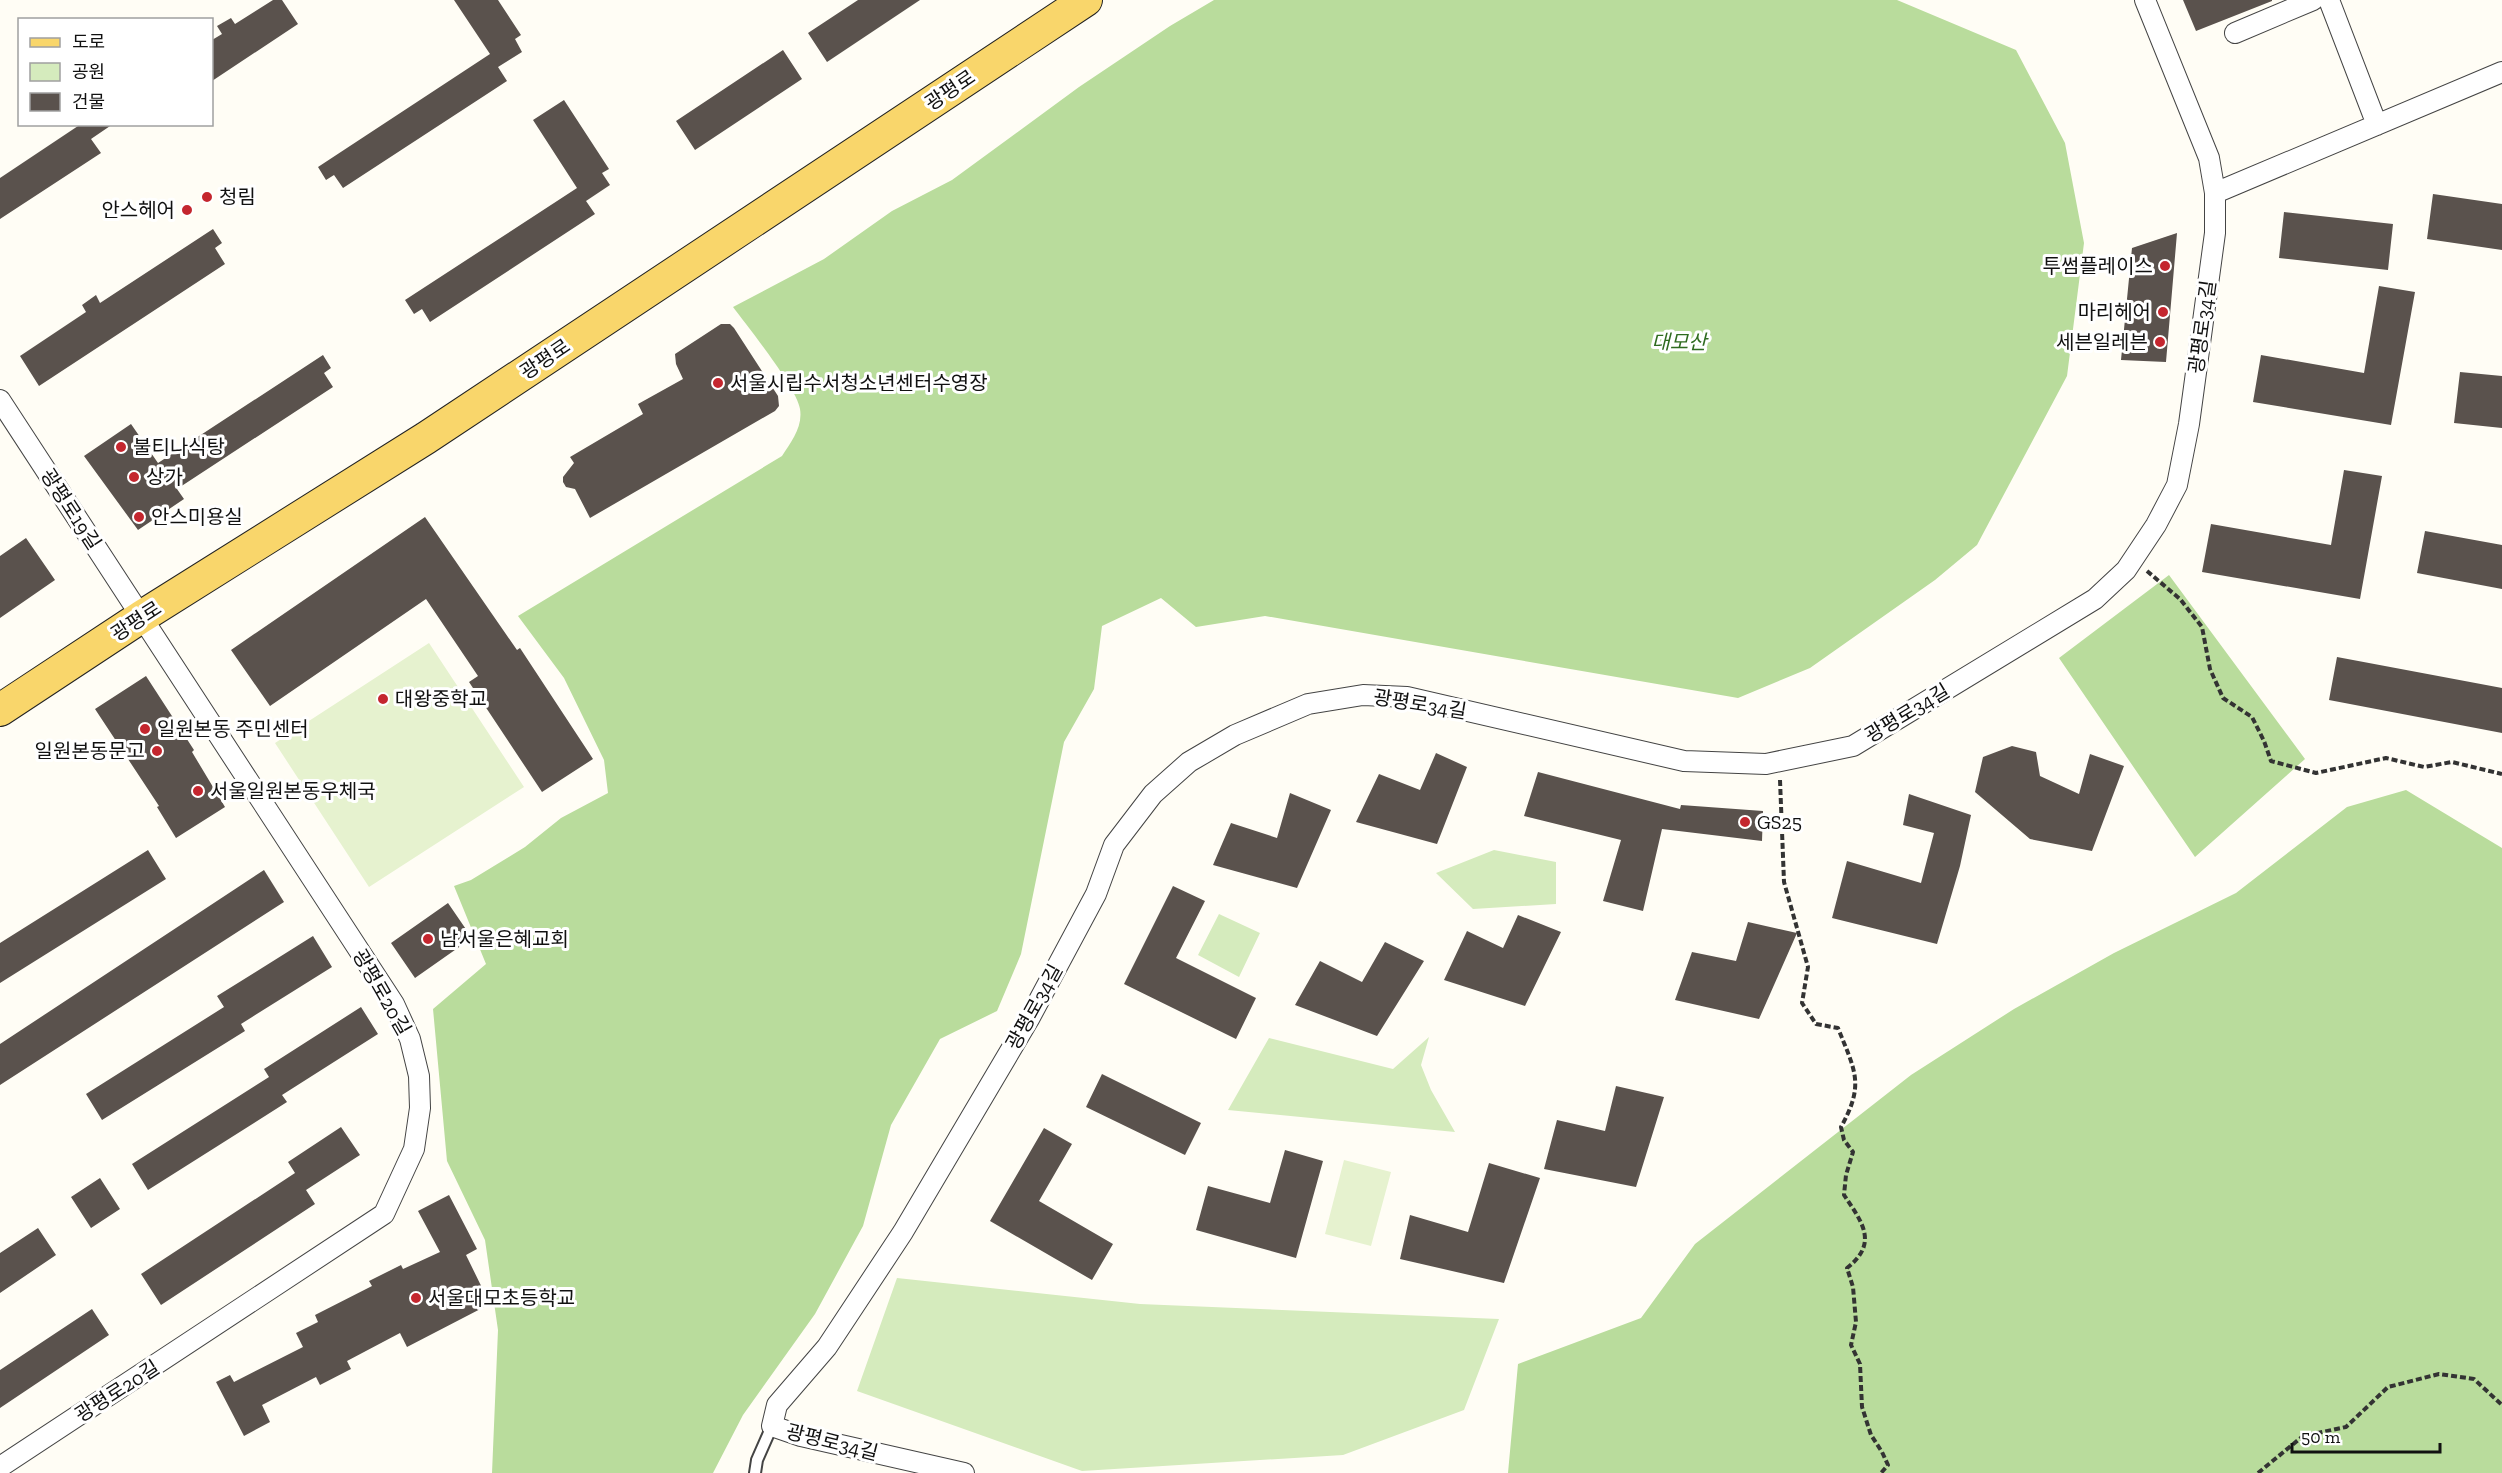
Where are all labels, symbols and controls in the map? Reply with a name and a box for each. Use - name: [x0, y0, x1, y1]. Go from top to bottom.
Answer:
- legend: [18, 18, 213, 126]
- text: 도로: [72, 31, 105, 53]
- text: 공원: [72, 61, 105, 83]
- street label: 광평로: [920, 65, 980, 115]
- text: 건물: [72, 91, 105, 113]
- place label: 청림: [219, 185, 256, 209]
- marker: 청림: [200, 190, 214, 204]
- place label: 안스헤어: [101, 198, 175, 222]
- marker: 안스헤어: [180, 203, 194, 217]
- place label: 투썸플레이스: [2043, 254, 2153, 278]
- marker: 투썸플레이스: [2158, 259, 2172, 273]
- street label: 광평로34길: [2184, 279, 2220, 375]
- place label: 마리헤어: [2077, 300, 2151, 324]
- marker: 마리헤어: [2156, 305, 2170, 319]
- park label: 대모산: [1651, 330, 1709, 354]
- place label: 세븐일레븐: [2056, 330, 2148, 354]
- street label: 광평로: [515, 334, 575, 384]
- marker: 세븐일레븐: [2153, 335, 2167, 349]
- place label: 서울시립수서청소년센터수영장: [730, 371, 988, 395]
- marker: 서울시립수서청소년센터수영장: [711, 376, 725, 390]
- place label: 불티나식탕: [133, 435, 225, 459]
- marker: 불티나식탕: [114, 440, 128, 454]
- street label: 광평로19길: [36, 464, 106, 554]
- place label: 상가: [146, 465, 183, 489]
- marker: 상가: [127, 470, 141, 484]
- place label: 안스미용실: [151, 505, 243, 529]
- marker: 안스미용실: [132, 510, 146, 524]
- street label: 광평로: [106, 596, 166, 646]
- street label: 광평로34길: [1860, 678, 1954, 748]
- street label: 광평로34길: [1372, 685, 1468, 723]
- place label: 대왕중학교: [395, 687, 487, 711]
- marker: 대왕중학교: [376, 692, 390, 706]
- place label: 일원본동 주민센터: [157, 717, 309, 741]
- marker: 일원본동 주민센터: [138, 722, 152, 736]
- place label: 일원본동문고: [35, 739, 145, 763]
- marker: 일원본동문고: [150, 744, 164, 758]
- place label: 서울일원본동우체국: [210, 779, 376, 803]
- marker: 서울일원본동우체국: [191, 784, 205, 798]
- place label: GS25: [1757, 810, 1802, 834]
- marker: GS25: [1738, 815, 1752, 829]
- place label: 남서울은혜교회: [440, 927, 569, 951]
- marker: 남서울은혜교회: [421, 932, 435, 946]
- street label: 광평로20길: [348, 945, 416, 1039]
- street label: 광평로34길: [1001, 960, 1067, 1054]
- place label: 서울대모초등학교: [428, 1286, 575, 1310]
- marker: 서울대모초등학교: [409, 1291, 423, 1305]
- street label: 광평로20길: [70, 1355, 164, 1427]
- scale bar: [2292, 1416, 2440, 1454]
- street label: 광평로34길: [783, 1419, 881, 1465]
- text: 50 m: [2301, 1426, 2341, 1448]

